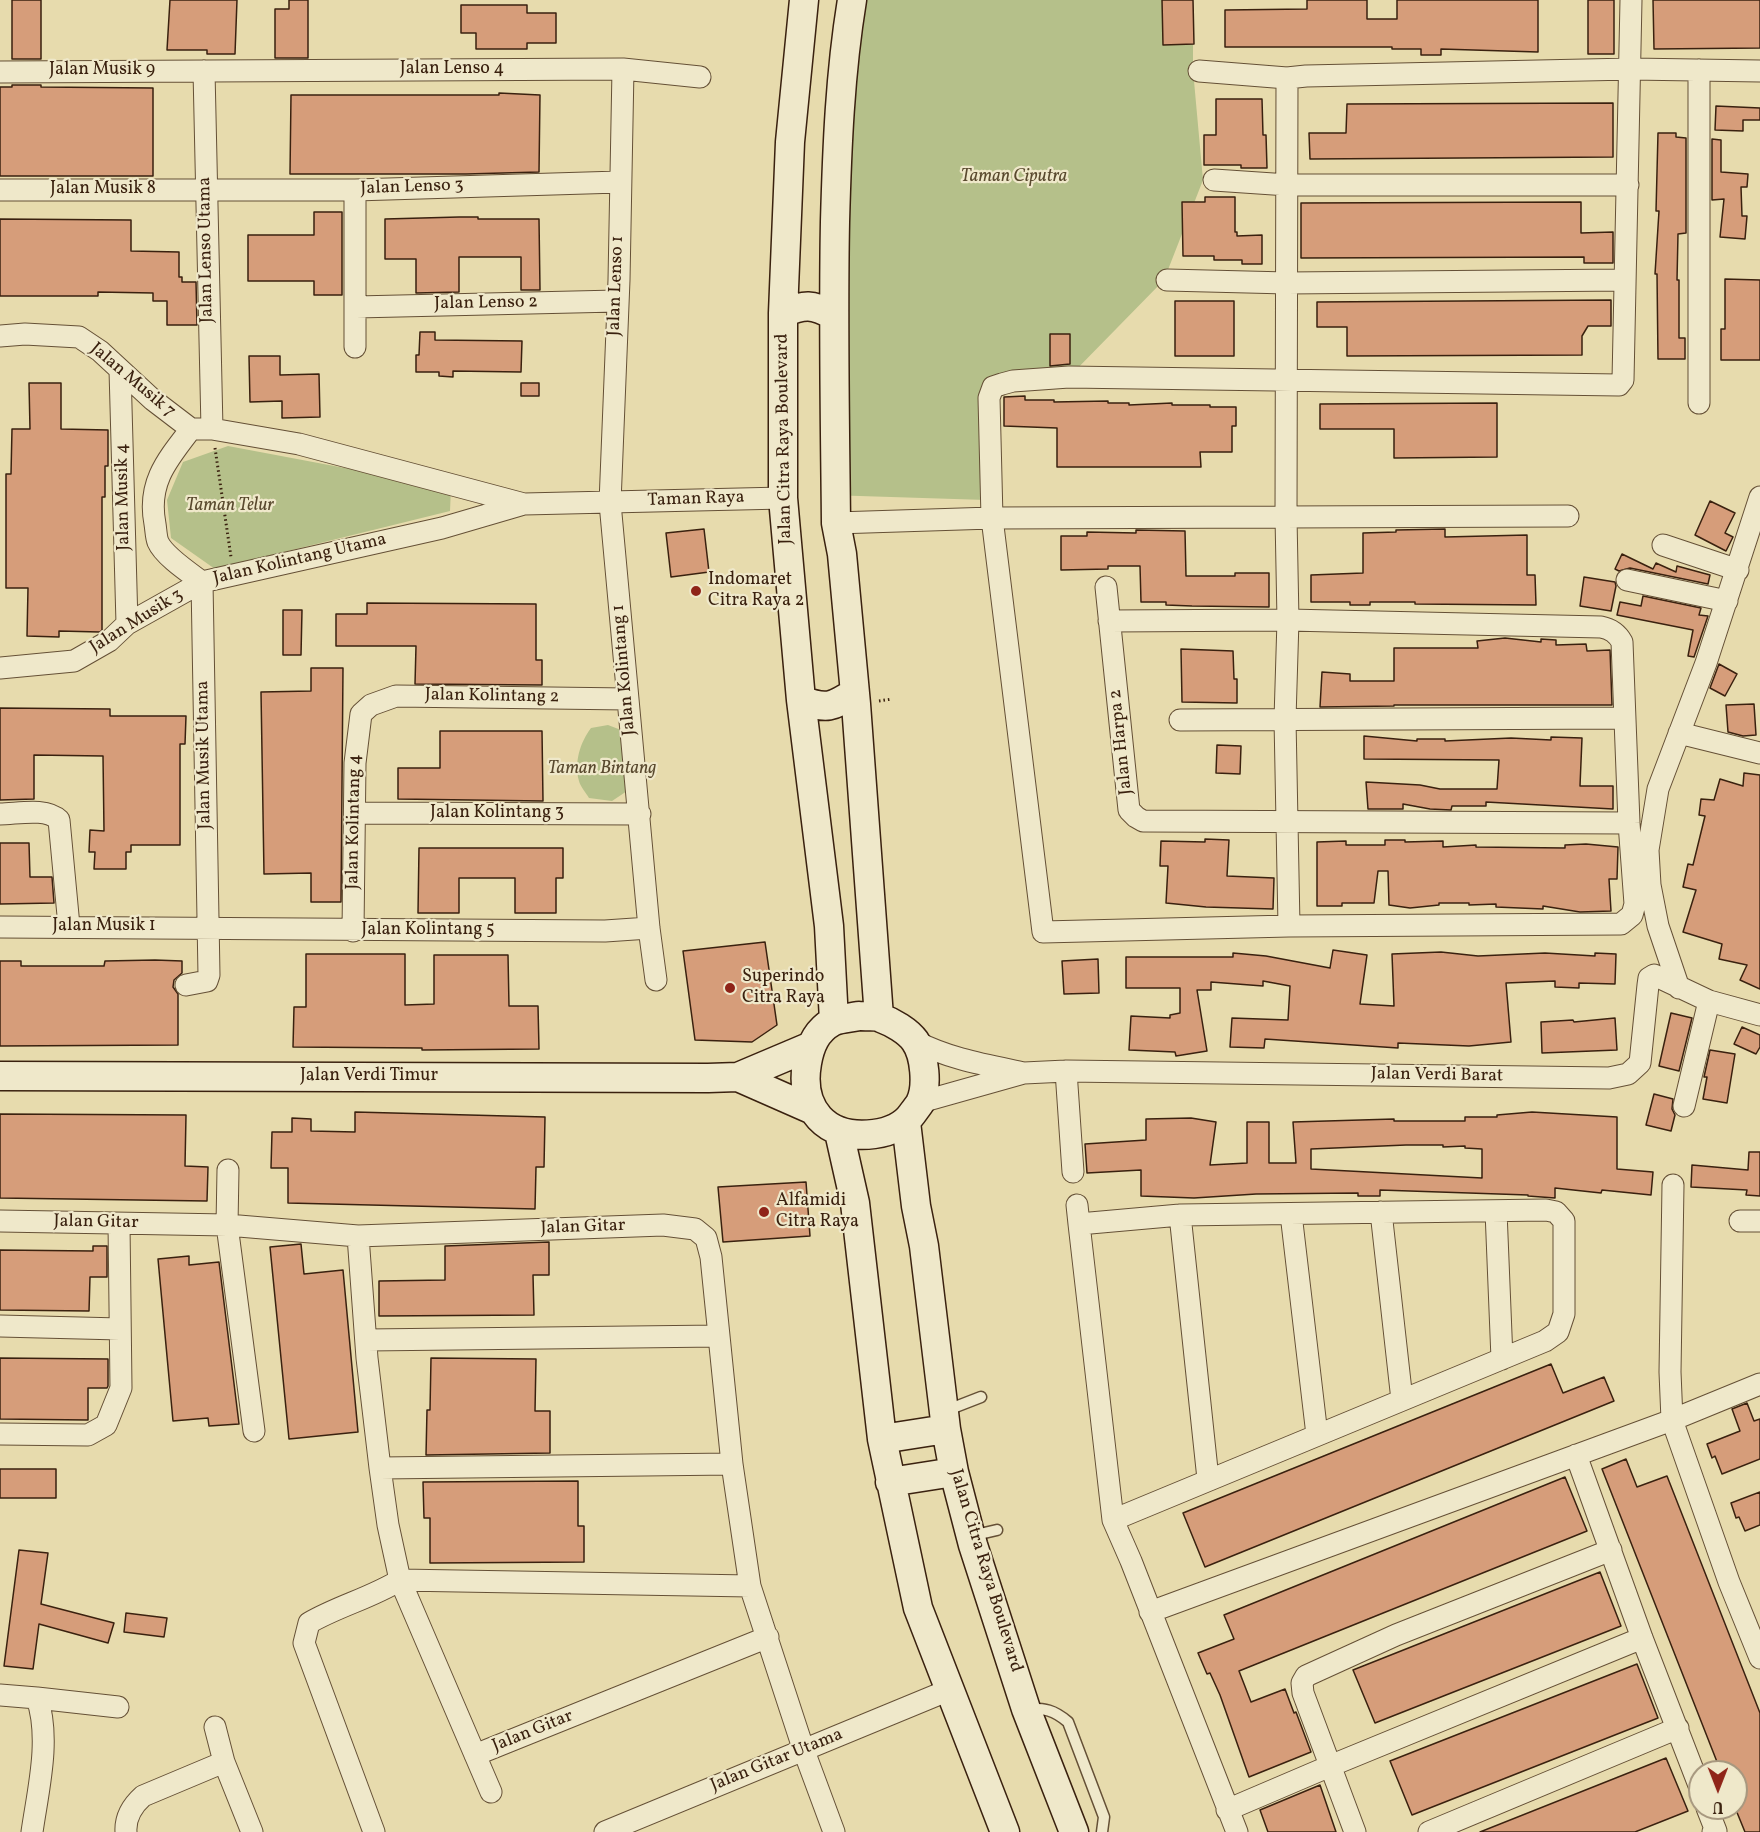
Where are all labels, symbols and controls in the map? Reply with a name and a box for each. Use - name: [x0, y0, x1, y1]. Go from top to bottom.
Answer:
- street label: Jalan Lenso 4: [400, 59, 504, 81]
- street label: Jalan Musik 9: [49, 60, 155, 82]
- park label: Taman Ciputra: [961, 167, 1067, 189]
- street label: Jalan Lenso 3: [360, 175, 464, 201]
- street label: Jalan Lenso Utama: [195, 177, 219, 323]
- street label: Jalan Musik 8: [50, 179, 156, 201]
- street label: Jalan Lenso 1: [604, 235, 630, 337]
- street label: Jalan Lenso 2: [434, 292, 538, 316]
- street label: Jalan Citra Raya Boulevard: [772, 333, 798, 545]
- street label: Jalan Musik 7: [85, 339, 179, 423]
- street label: Jalan Musik 4: [112, 443, 136, 551]
- street label: Taman Raya: [647, 488, 745, 512]
- park label: Taman Telur: [186, 496, 274, 518]
- street label: Jalan Kolintang Utama: [211, 530, 389, 590]
- place label: Indomaret Citra Raya 2: [708, 570, 804, 612]
- marker: Indomaret Citra Raya 2: [689, 584, 703, 598]
- street label: Jalan Musik 3: [86, 585, 188, 659]
- street label: Jalan Kolintang 1: [608, 603, 642, 737]
- street label: Jalan Musik Utama: [193, 680, 217, 830]
- street label: Jalan Kolintang 2: [425, 685, 559, 709]
- street label: Jalan Harpa 2: [1106, 688, 1138, 796]
- street label: Jalan Kolintang 4: [343, 754, 367, 890]
- park label: Taman Bintang: [548, 759, 656, 781]
- street label: Jalan Kolintang 3: [430, 803, 564, 825]
- street label: Jalan Musik 1: [52, 916, 156, 938]
- street label: Jalan Kolintang 5: [361, 920, 495, 942]
- place label: Superindo Citra Raya: [742, 967, 825, 1010]
- marker: Superindo Citra Raya: [723, 981, 737, 995]
- street label: Jalan Verdi Barat: [1371, 1064, 1503, 1088]
- street label: Jalan Verdi Timur: [300, 1066, 438, 1088]
- place label: Alfamidi Citra Raya: [776, 1191, 859, 1234]
- marker: Alfamidi Citra Raya: [757, 1205, 771, 1219]
- street label: Jalan Gitar: [53, 1211, 139, 1235]
- street label: Jalan Gitar: [540, 1216, 626, 1240]
- street label: Jalan Citra Raya Boulevard: [944, 1467, 1026, 1675]
- street label: Jalan Gitar: [490, 1706, 576, 1758]
- street label: Jalan Gitar Utama: [708, 1725, 846, 1797]
- north arrow: [1688, 1760, 1748, 1820]
- text: U: [1713, 1795, 1724, 1817]

